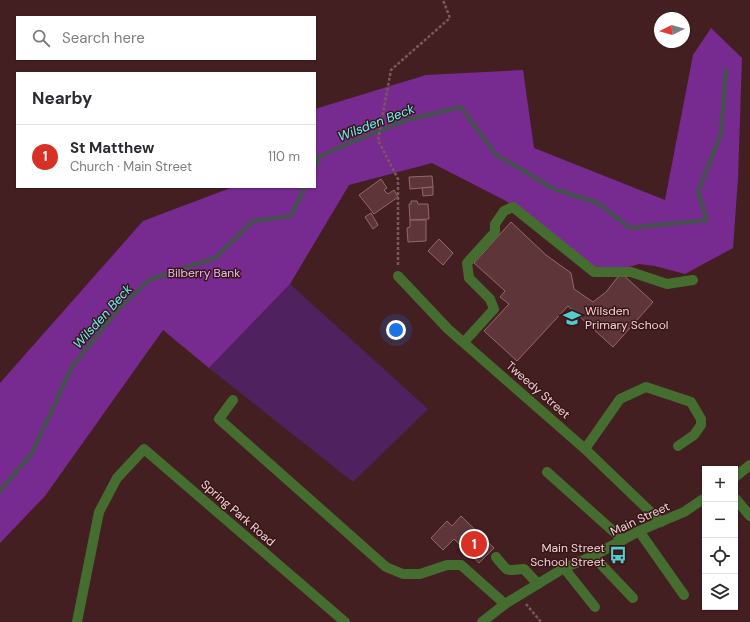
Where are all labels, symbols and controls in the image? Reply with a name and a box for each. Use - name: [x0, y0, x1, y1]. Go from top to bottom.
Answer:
- north arrow: [654, 12, 690, 48]
- search box: [16, 16, 316, 60]
- icon: search: [30, 27, 52, 49]
- text: Search here: [62, 28, 145, 48]
- text: Nearby: [32, 87, 92, 109]
- water label: Wilsden Beck: [335, 100, 417, 145]
- text: St Matthew: [70, 138, 154, 158]
- text: 1: [43, 148, 47, 165]
- text: 110 m: [268, 148, 300, 165]
- text: Church · Main Street: [70, 158, 192, 175]
- park label: Bilberry Bank: [168, 265, 240, 281]
- water label: Wilsden Beck: [69, 280, 136, 352]
- place label: Wilsden Primary School: [585, 303, 668, 333]
- school or university icon: Wilsden Primary School: [562, 308, 582, 328]
- your location: [386, 320, 406, 340]
- street label: Tweedy Street: [503, 358, 574, 422]
- map controls: [702, 466, 738, 610]
- button: +: [702, 466, 738, 502]
- street label: Spring Park Road: [198, 476, 278, 550]
- street label: Main Street: [608, 498, 672, 540]
- button: −: [702, 502, 738, 538]
- pin: 1: [461, 529, 487, 559]
- button: locate: [702, 538, 738, 574]
- place label: Main Street School Street: [530, 540, 605, 570]
- bus stop icon: Main Street School Street: [608, 545, 628, 565]
- button: layers: [702, 574, 738, 610]

